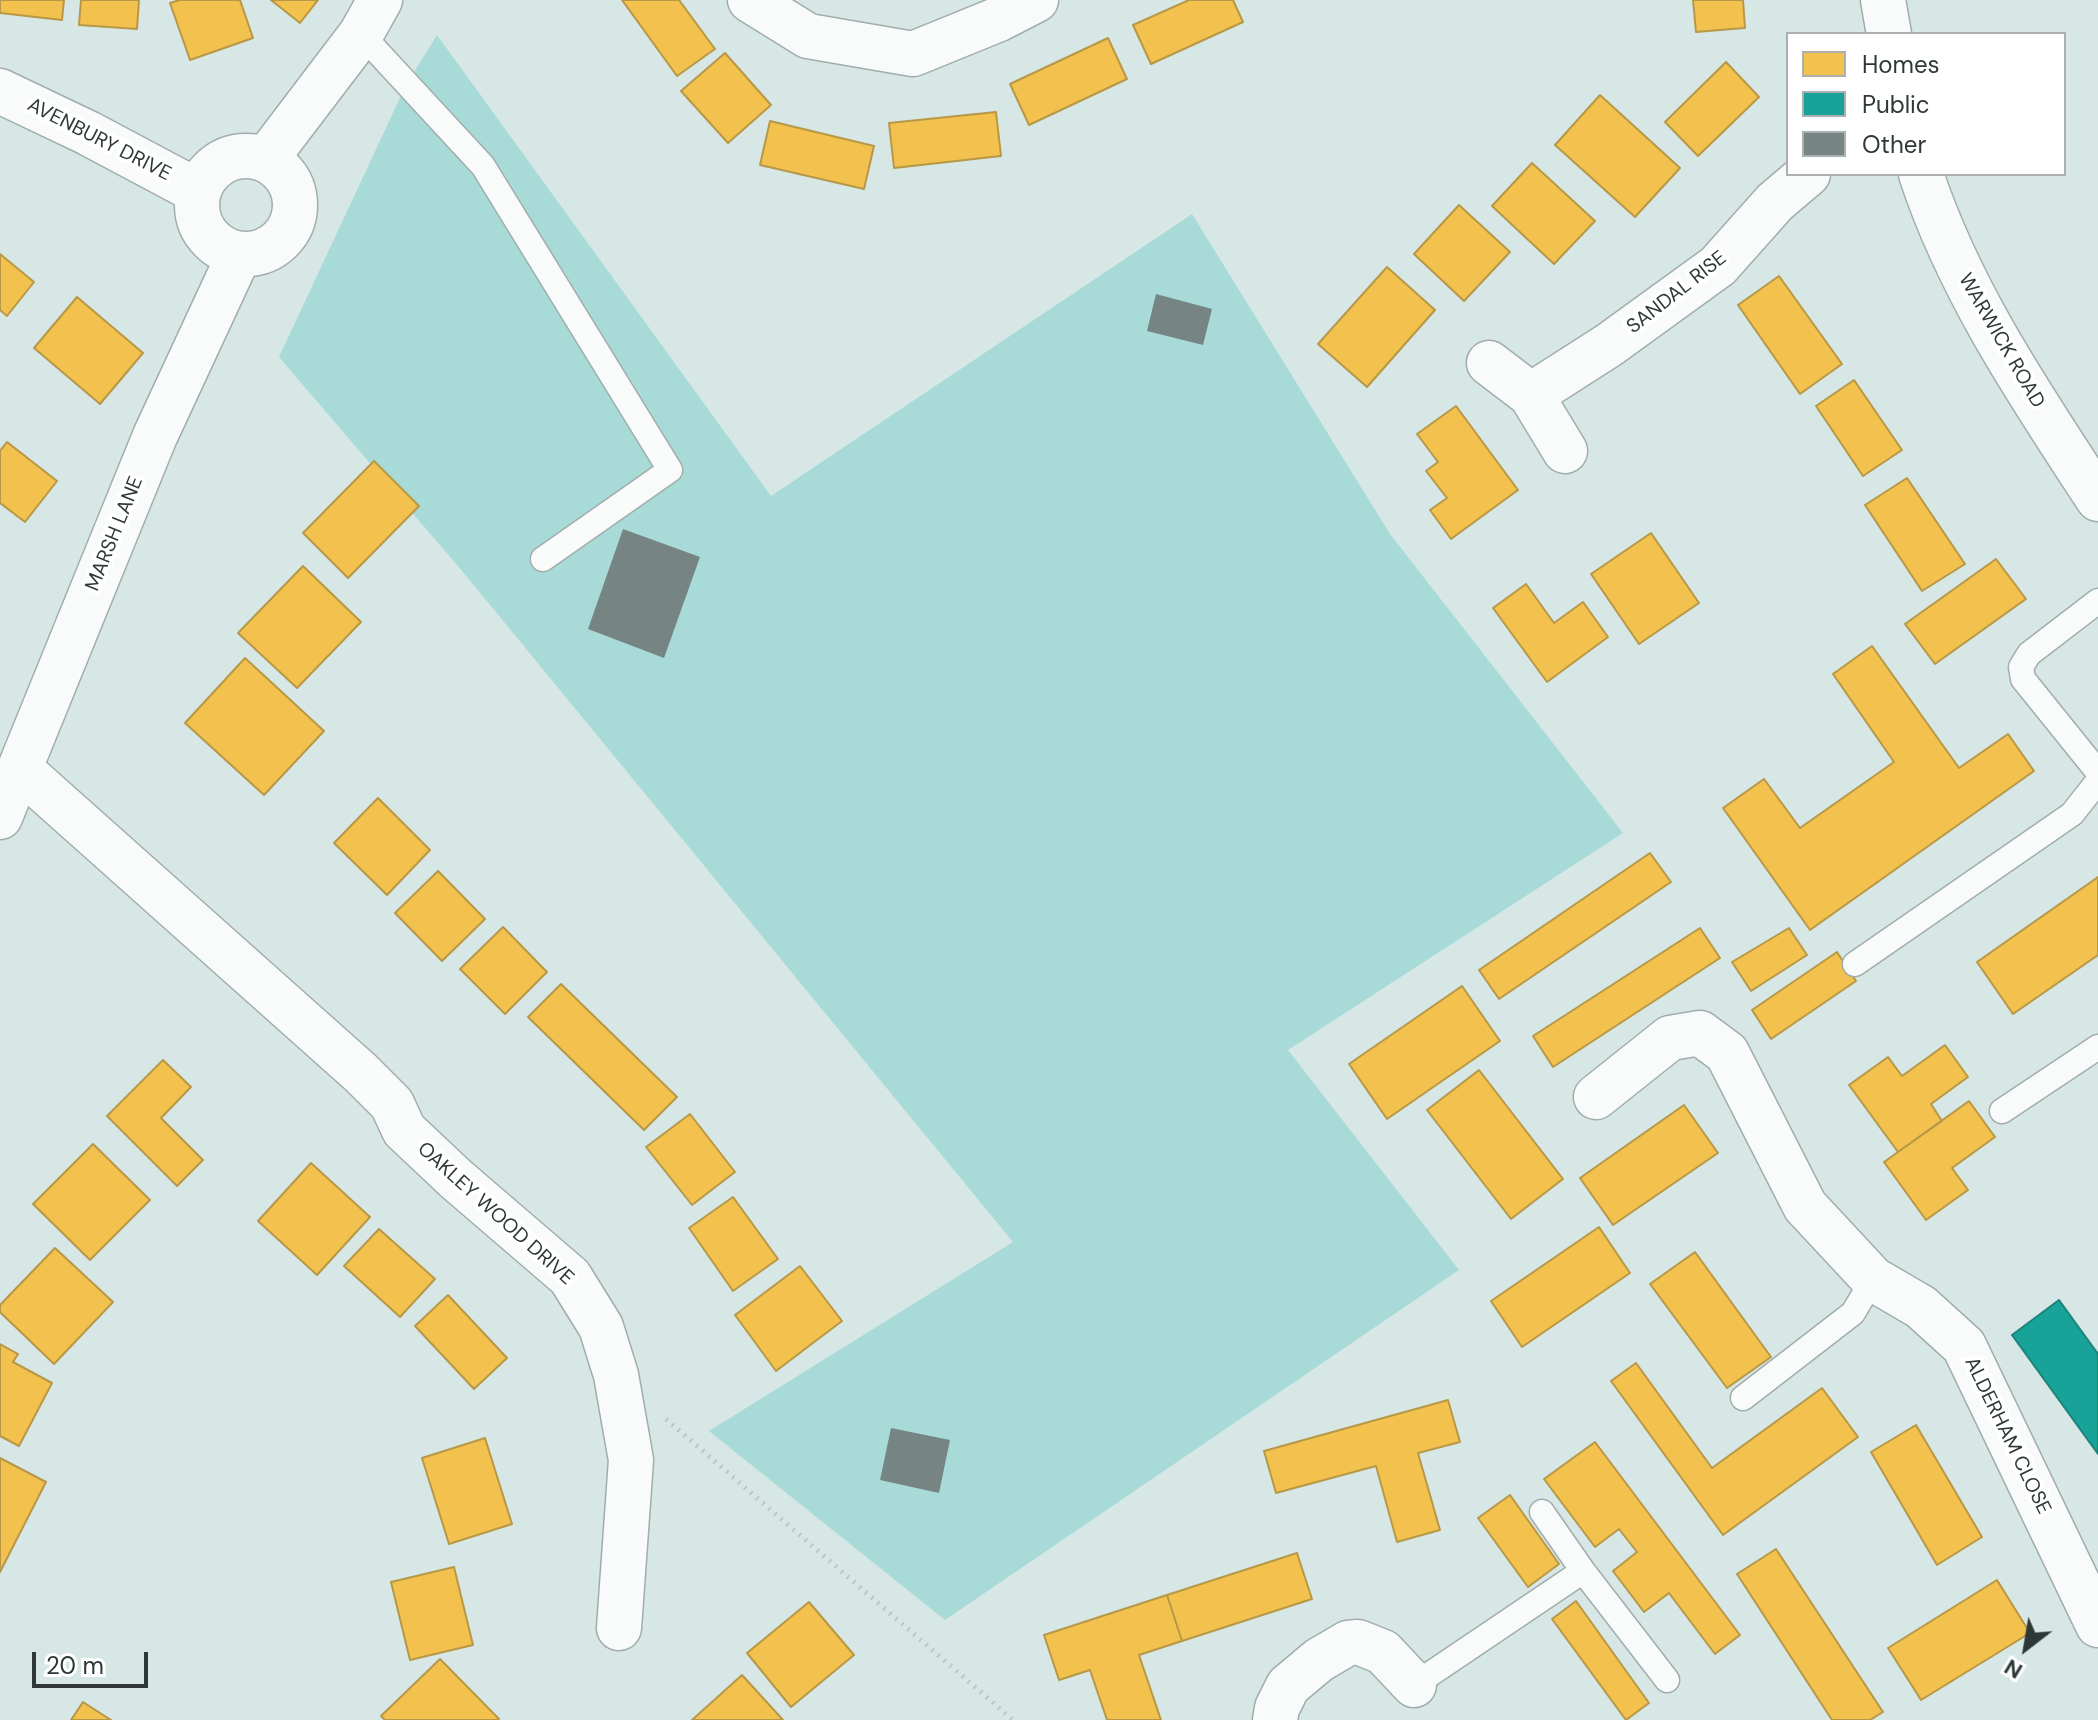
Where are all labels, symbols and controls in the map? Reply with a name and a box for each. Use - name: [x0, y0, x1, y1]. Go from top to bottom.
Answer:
- legend: [1786, 32, 2066, 176]
- text: Homes: [1862, 49, 1940, 80]
- text: Public: [1862, 89, 1930, 120]
- street label: AVENBURY DRIVE: [23, 93, 175, 187]
- text: Other: [1862, 129, 1926, 160]
- street label: SANDAL RISE: [1622, 247, 1732, 339]
- street label: WARWICK ROAD: [1953, 269, 2049, 413]
- street label: MARSH LANE: [81, 473, 149, 595]
- street label: OAKLEY WOOD DRIVE: [412, 1137, 578, 1291]
- street label: ALDERHAM CLOSE: [1959, 1354, 2055, 1518]
- north arrow: [1986, 1608, 2066, 1688]
- scale bar: [36, 1636, 152, 1686]
- text: 20 m: [46, 1650, 104, 1681]
- text: N: [1999, 1652, 2028, 1686]

